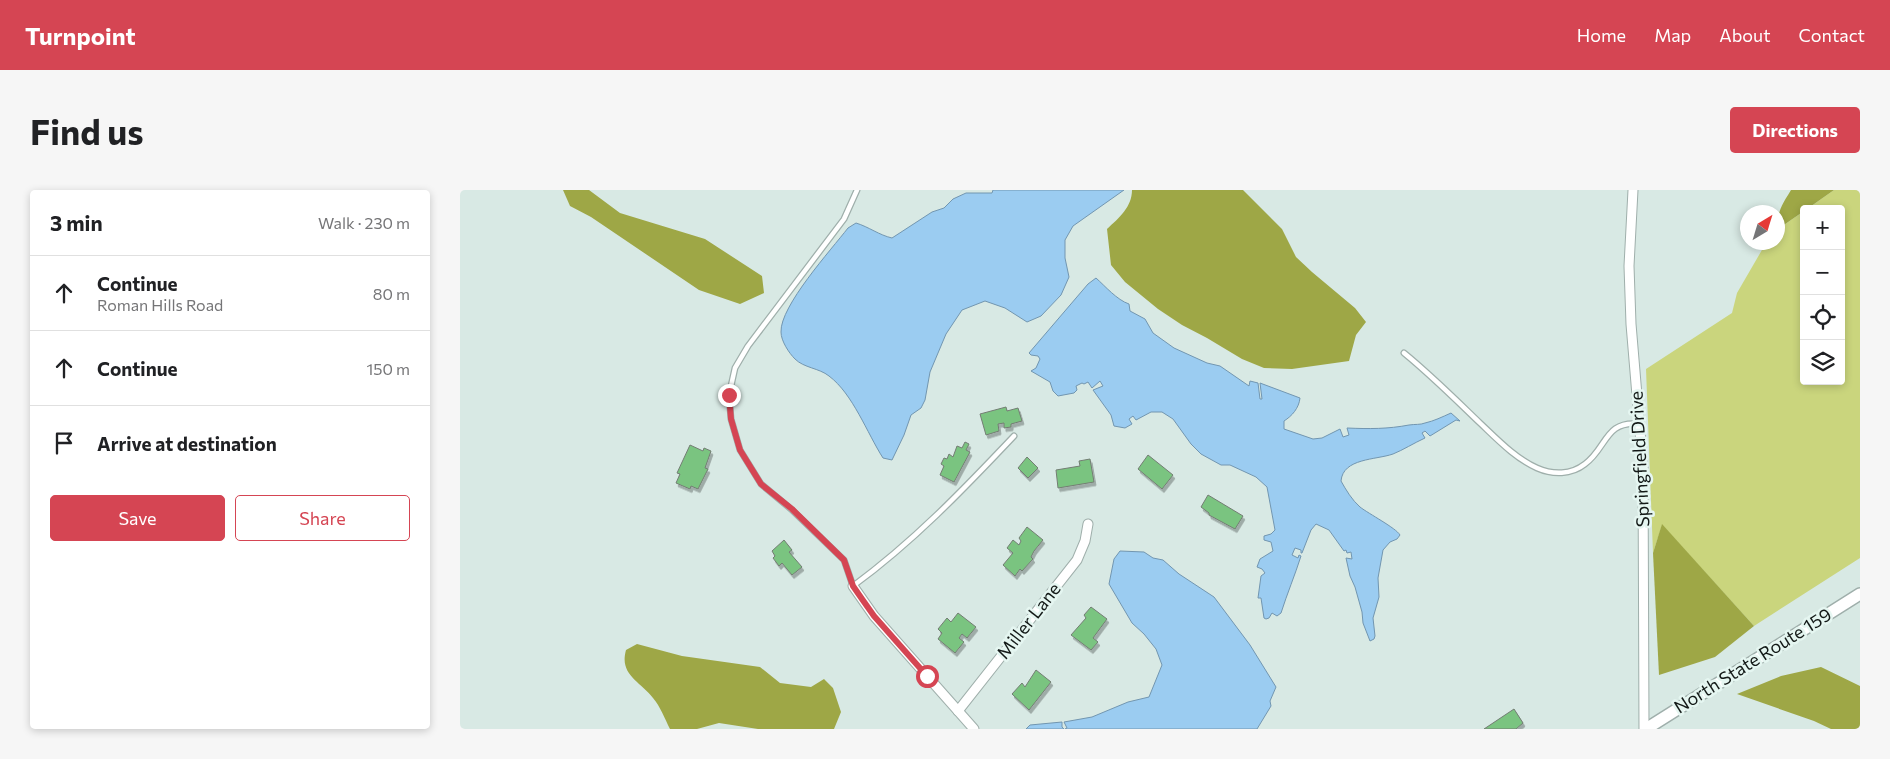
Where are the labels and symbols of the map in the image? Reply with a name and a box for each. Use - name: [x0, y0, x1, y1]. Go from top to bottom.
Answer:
- north arrow: [1740, 205, 1785, 250]
- route end: [718, 384, 741, 407]
- street label: Springfield Drive: [1624, 390, 1654, 528]
- street label: Miller Lane: [992, 578, 1065, 663]
- street label: North State Route 159: [1670, 603, 1835, 718]
- route start: [916, 665, 939, 688]

